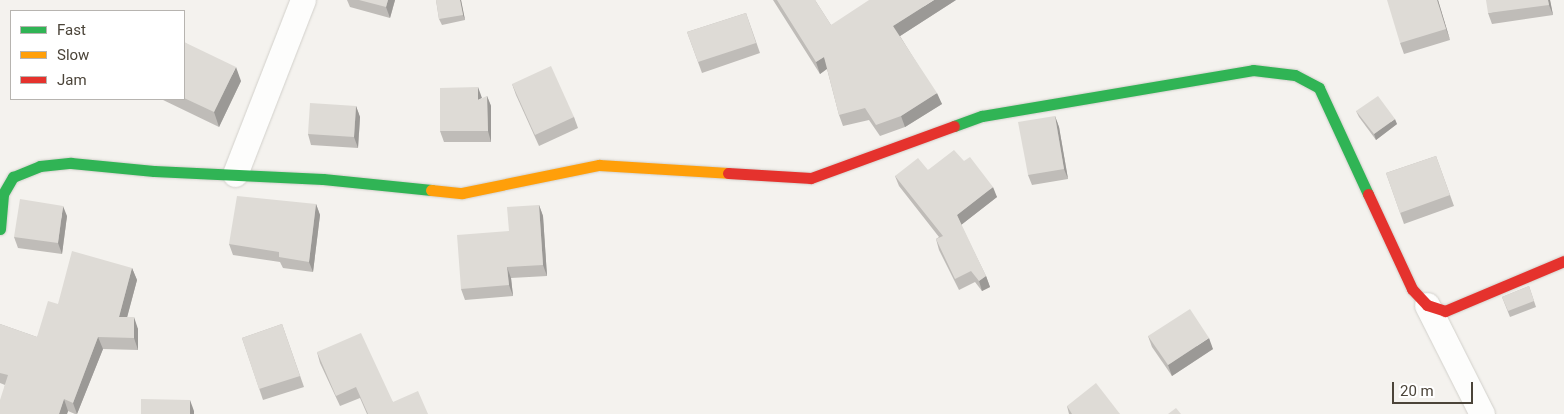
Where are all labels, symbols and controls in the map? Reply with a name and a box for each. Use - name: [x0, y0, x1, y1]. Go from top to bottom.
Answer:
- legend: [10, 10, 185, 100]
- text: Fast: [57, 21, 86, 39]
- text: Slow: [57, 46, 89, 64]
- text: Jam: [57, 71, 87, 89]
- scale bar: [1394, 372, 1475, 404]
- text: 20 m: [1400, 382, 1434, 400]

